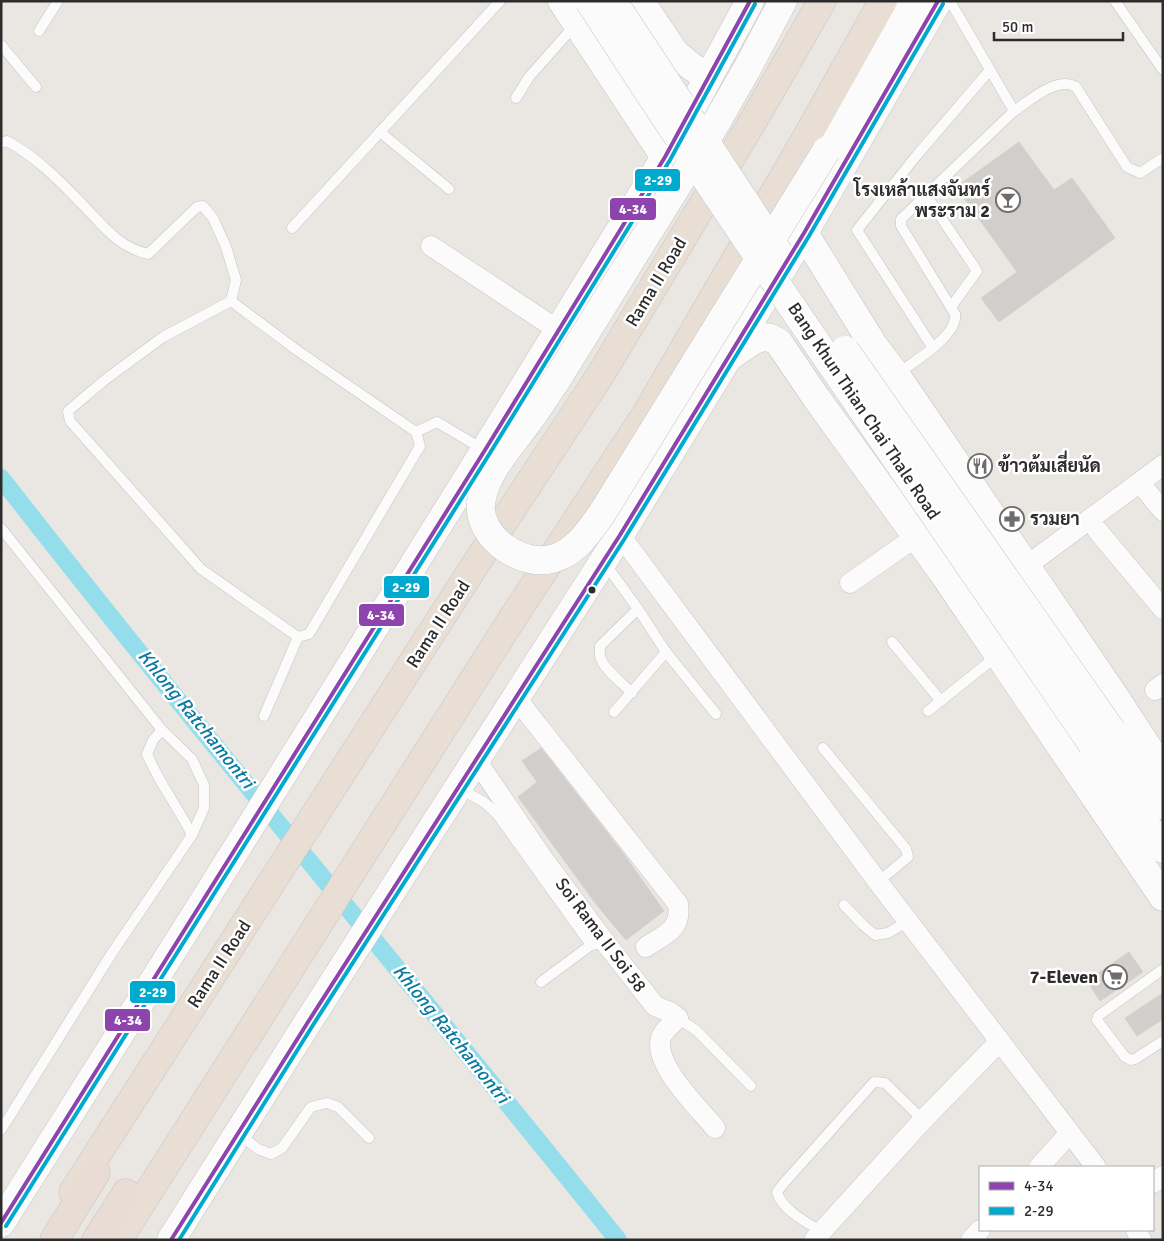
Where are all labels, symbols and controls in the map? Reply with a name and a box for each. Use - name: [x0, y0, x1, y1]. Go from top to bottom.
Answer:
- scale bar: [994, 10, 1123, 42]
- text: 50 m: [1002, 18, 1033, 36]
- line badge: 2-29: [634, 168, 681, 192]
- text: 2-29: [644, 172, 672, 189]
- place label: โรงเหล้าแสงจันทร์ พระราม 2: [853, 177, 991, 222]
- bar icon: โรงเหล้าแสงจันทร์ พระราม 2: [995, 187, 1021, 213]
- line badge: 4-34: [609, 197, 657, 221]
- text: 4-34: [619, 201, 647, 218]
- street label: Rama II Road: [621, 233, 691, 331]
- street label: Bang Khun Thian Chai Thale Road: [783, 298, 945, 524]
- place label: ข้าวต้มเสี่ยนัด: [998, 450, 1101, 477]
- restaurant icon: ข้าวต้มเสี่ยนัด: [967, 453, 993, 479]
- pharmacy icon: รวมยา: [999, 506, 1025, 532]
- place label: รวมยา: [1030, 508, 1080, 530]
- line badge: 2-29: [383, 575, 430, 599]
- street label: Rama II Road: [401, 576, 475, 672]
- text: 2-29: [392, 579, 420, 596]
- unlabelled marker: [587, 585, 597, 595]
- line badge: 4-34: [358, 603, 405, 627]
- text: 4-34: [367, 607, 395, 624]
- water label: Khlong Ratchamontri: [133, 645, 261, 795]
- street label: Soi Rama II Soi 58: [551, 873, 651, 997]
- street label: Rama II Road: [182, 916, 256, 1012]
- water label: Khlong Ratchamontri: [388, 960, 516, 1110]
- supermarket icon: 7-Eleven: [1102, 964, 1128, 990]
- place label: 7-Eleven: [1030, 966, 1098, 988]
- line badge: 2-29: [129, 980, 176, 1004]
- text: 2-29: [139, 984, 167, 1001]
- line badge: 4-34: [104, 1008, 151, 1032]
- text: 4-34: [114, 1012, 142, 1029]
- legend: [979, 1166, 1154, 1231]
- text: 4-34: [1024, 1177, 1054, 1195]
- text: 2-29: [1024, 1202, 1054, 1220]

